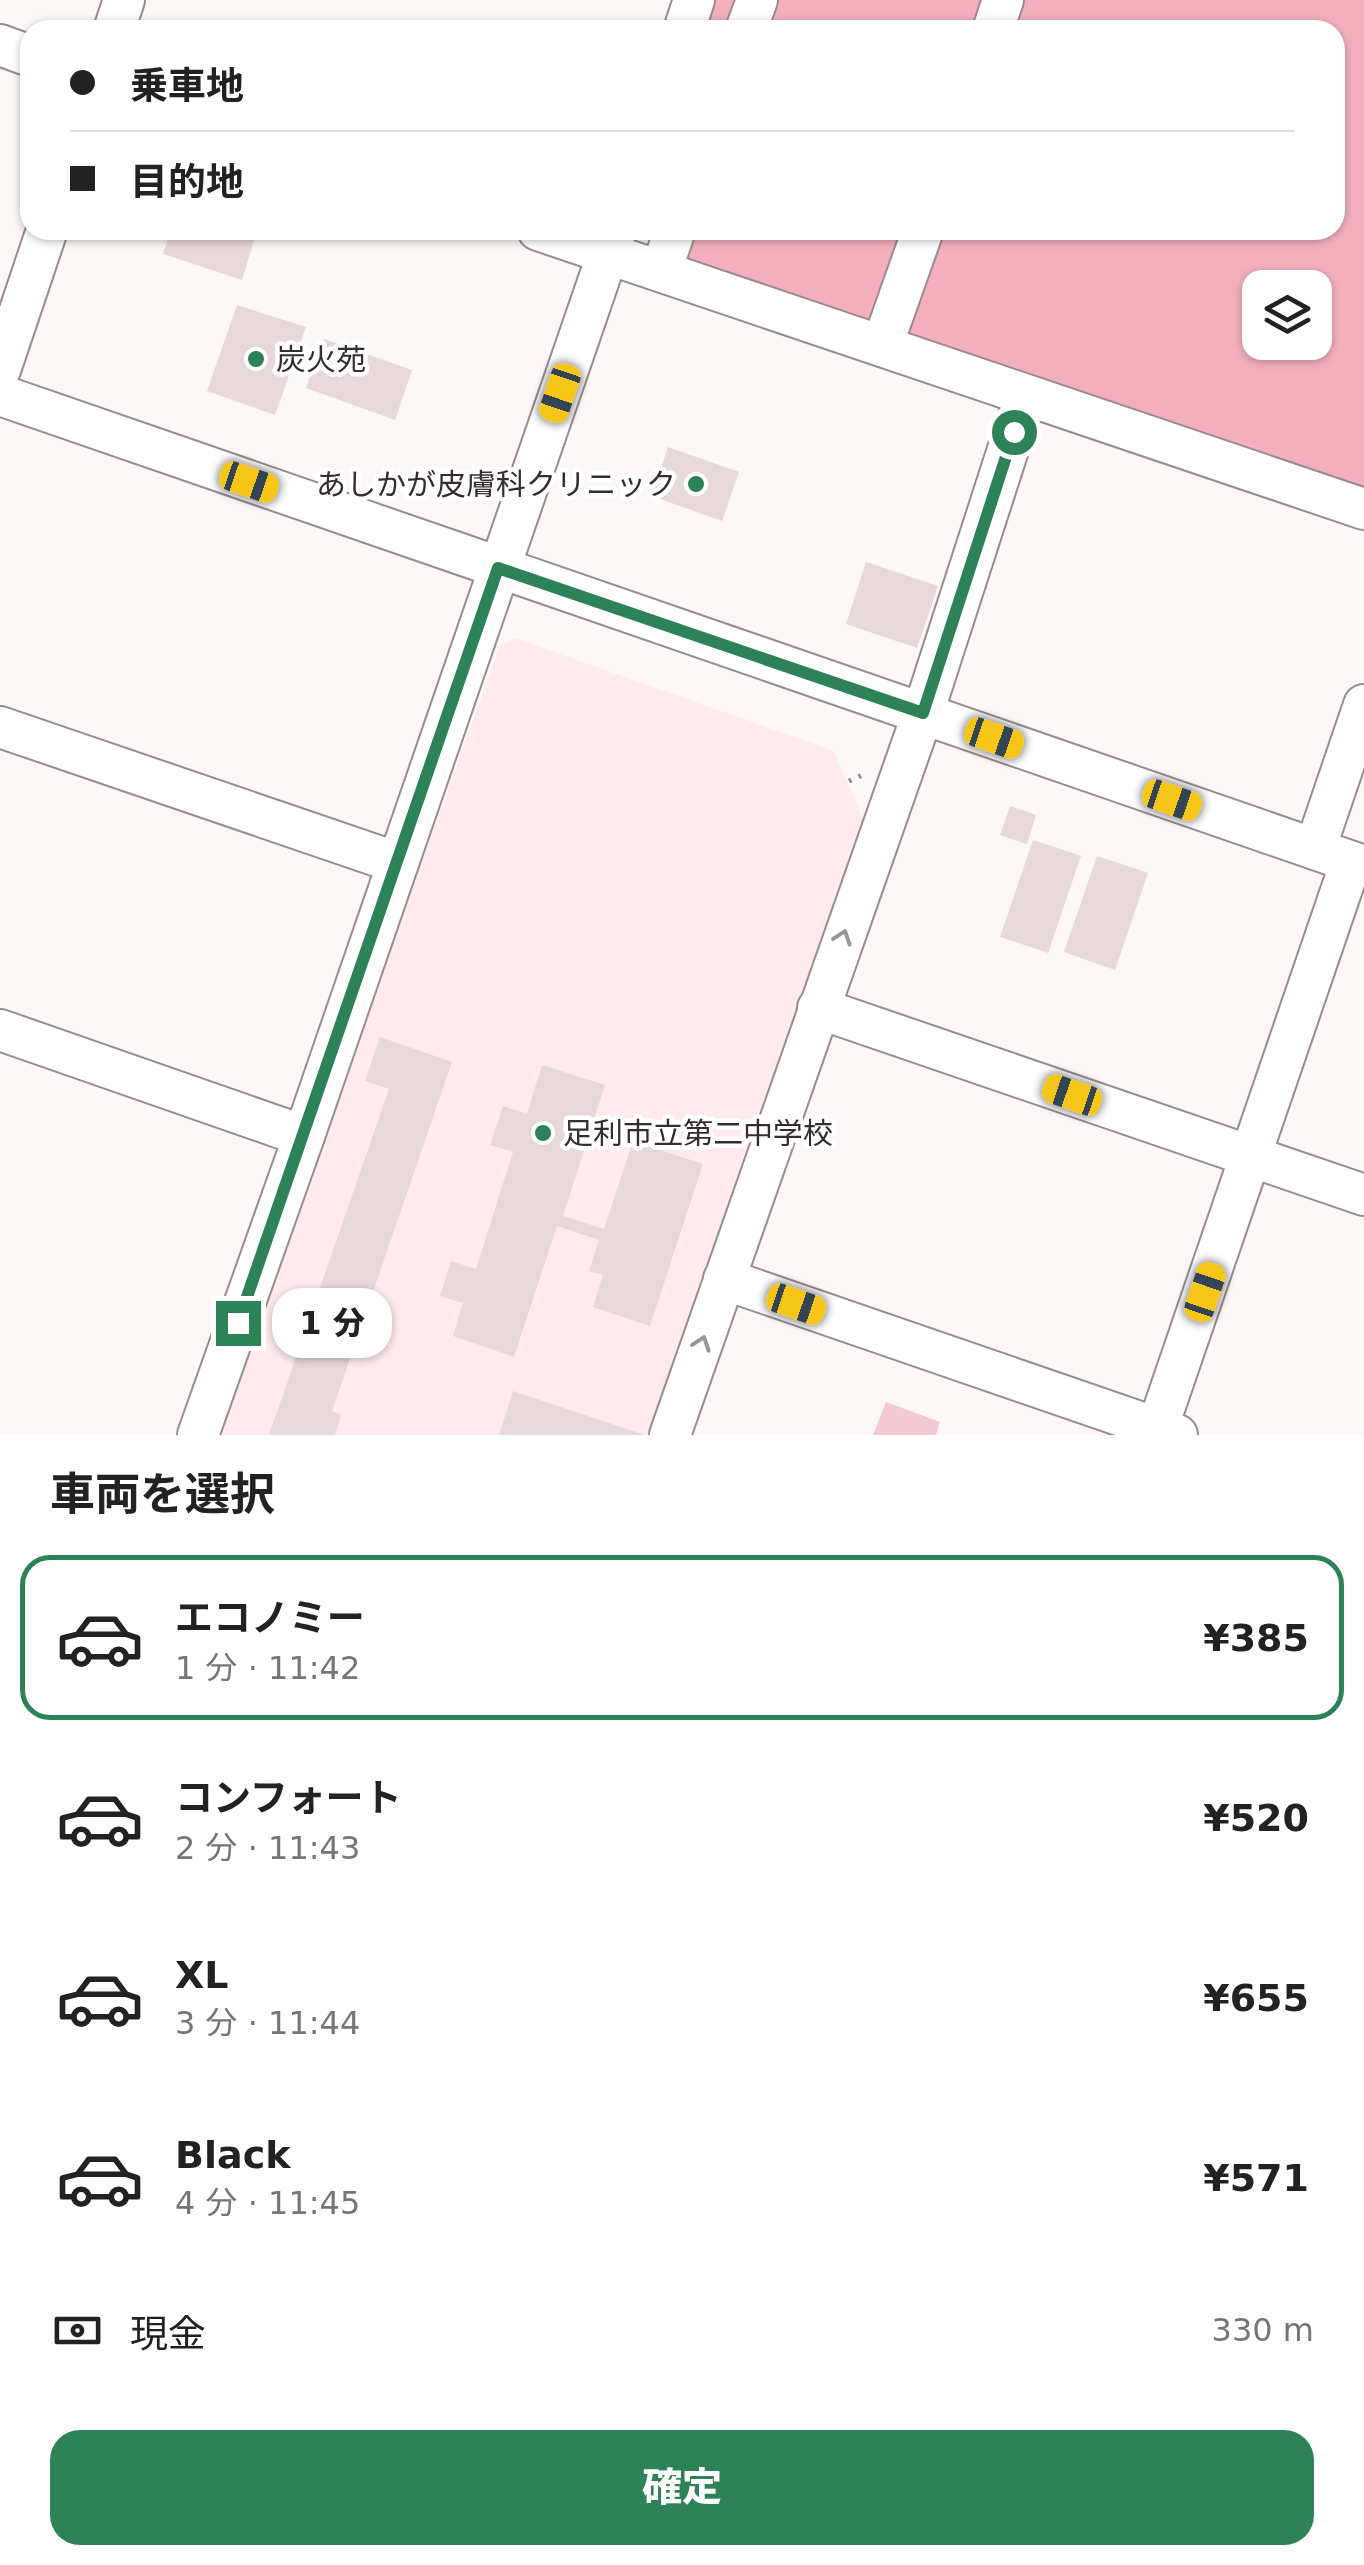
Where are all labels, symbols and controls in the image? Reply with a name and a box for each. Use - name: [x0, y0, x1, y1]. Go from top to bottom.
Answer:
- text: 乗車地: [130, 64, 244, 108]
- text: 目的地: [130, 160, 244, 204]
- map controls: [1242, 270, 1332, 360]
- button: layers: [1242, 270, 1332, 360]
- place label: 炭火苑: [276, 342, 366, 377]
- marker: 炭火苑: [245, 348, 267, 370]
- car: [536, 360, 584, 426]
- route start: [992, 410, 1037, 455]
- car: [216, 458, 282, 506]
- place label: あしかが皮膚科クリニック: [316, 467, 676, 502]
- marker: あしかが皮膚科クリニック: [685, 473, 707, 495]
- car: [961, 714, 1027, 762]
- car: [1139, 776, 1205, 824]
- one-way arrow: [831, 929, 852, 946]
- car: [1039, 1071, 1105, 1119]
- place label: 足利市立第二中学校: [563, 1116, 833, 1151]
- marker: 足利市立第二中学校: [532, 1122, 554, 1144]
- car: [1181, 1259, 1229, 1325]
- car: [763, 1280, 829, 1328]
- callout: 1 分: [273, 1288, 393, 1358]
- route end: [216, 1301, 261, 1346]
- text: 1 分: [299, 1304, 365, 1342]
- one-way arrow: [690, 1335, 711, 1352]
- text: 車両を選択: [50, 1468, 275, 1521]
- icon: car: [55, 1593, 145, 1683]
- text: エコノミー: [175, 1596, 365, 1640]
- text: ¥385: [1203, 1616, 1309, 1660]
- text: 1 分 · 11:42: [175, 1649, 360, 1687]
- icon: car: [55, 1773, 145, 1863]
- text: コンフォート: [175, 1776, 402, 1820]
- text: ¥520: [1203, 1796, 1309, 1840]
- text: 2 分 · 11:43: [175, 1829, 360, 1867]
- icon: car: [55, 1953, 145, 2043]
- text: XL: [175, 1953, 229, 1997]
- text: ¥655: [1203, 1976, 1309, 2020]
- text: 3 分 · 11:44: [175, 2004, 360, 2042]
- icon: car: [55, 2133, 145, 2223]
- text: Black: [175, 2133, 290, 2177]
- text: ¥571: [1203, 2156, 1309, 2200]
- text: 4 分 · 11:45: [175, 2184, 360, 2222]
- icon: cash: [50, 2303, 105, 2358]
- text: 330 m: [1212, 2311, 1314, 2349]
- text: 現金: [130, 2312, 206, 2356]
- button: 確定: [50, 2430, 1314, 2545]

